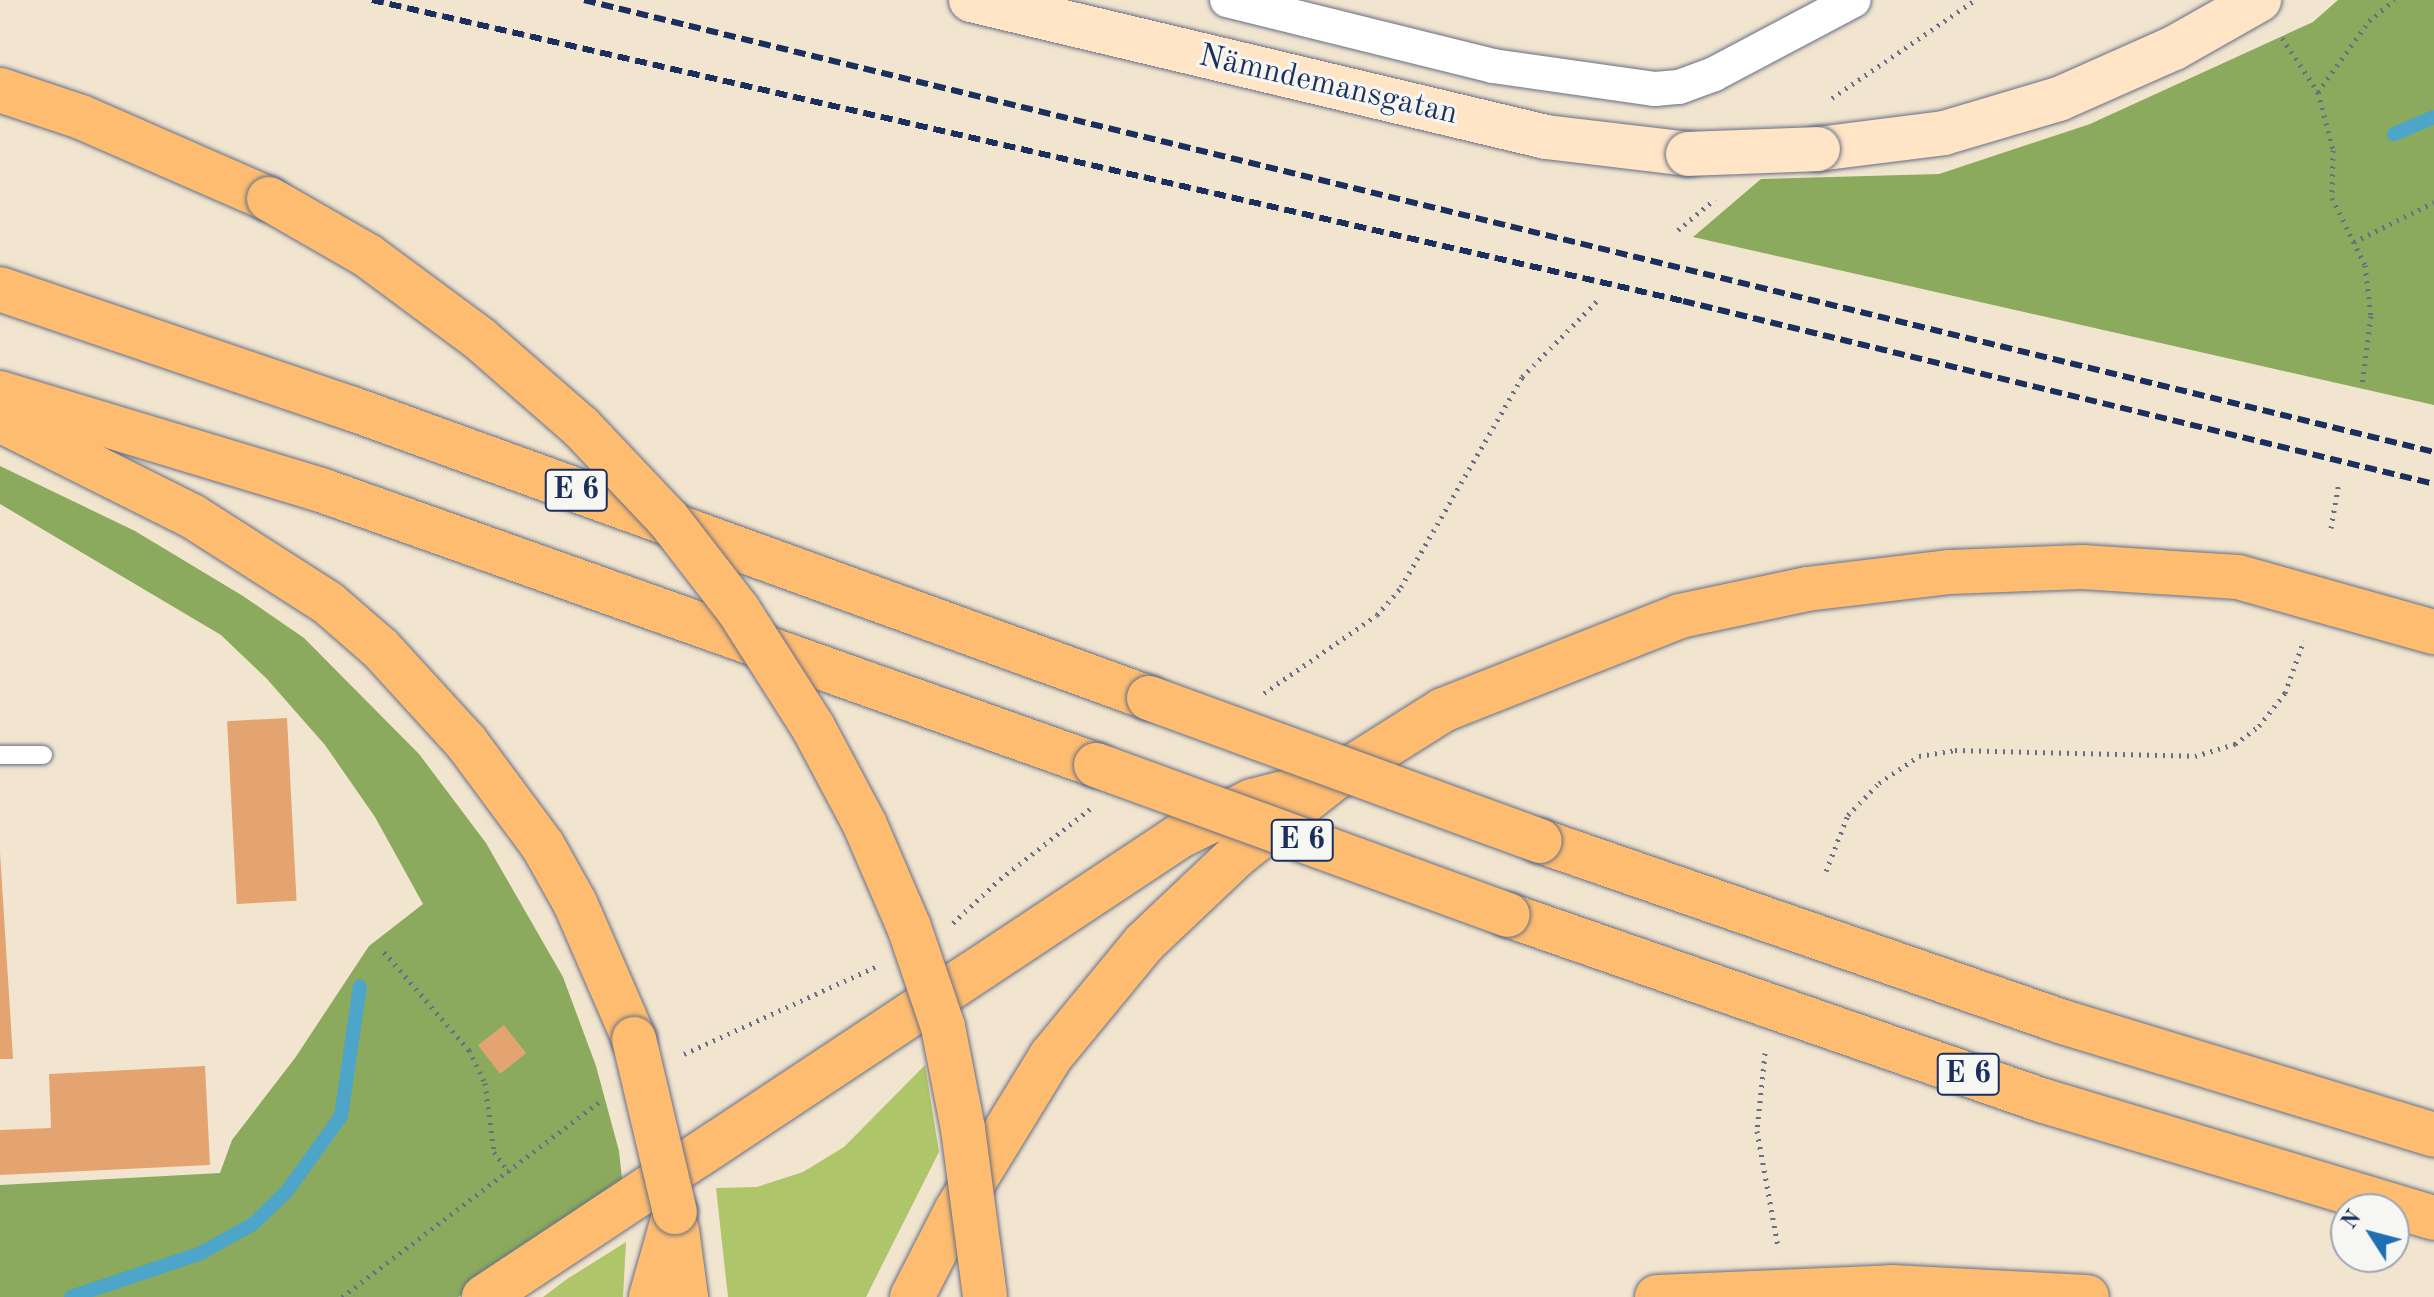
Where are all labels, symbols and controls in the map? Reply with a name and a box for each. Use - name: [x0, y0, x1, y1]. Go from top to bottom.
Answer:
- street label: Nämndemansgatan: [1195, 38, 1461, 134]
- road number: E 6: [544, 464, 608, 516]
- road number: E 6: [1270, 814, 1334, 866]
- road number: E 6: [1936, 1048, 2000, 1100]
- north arrow: [2330, 1193, 2410, 1273]
- text: N: [2338, 1207, 2366, 1233]

